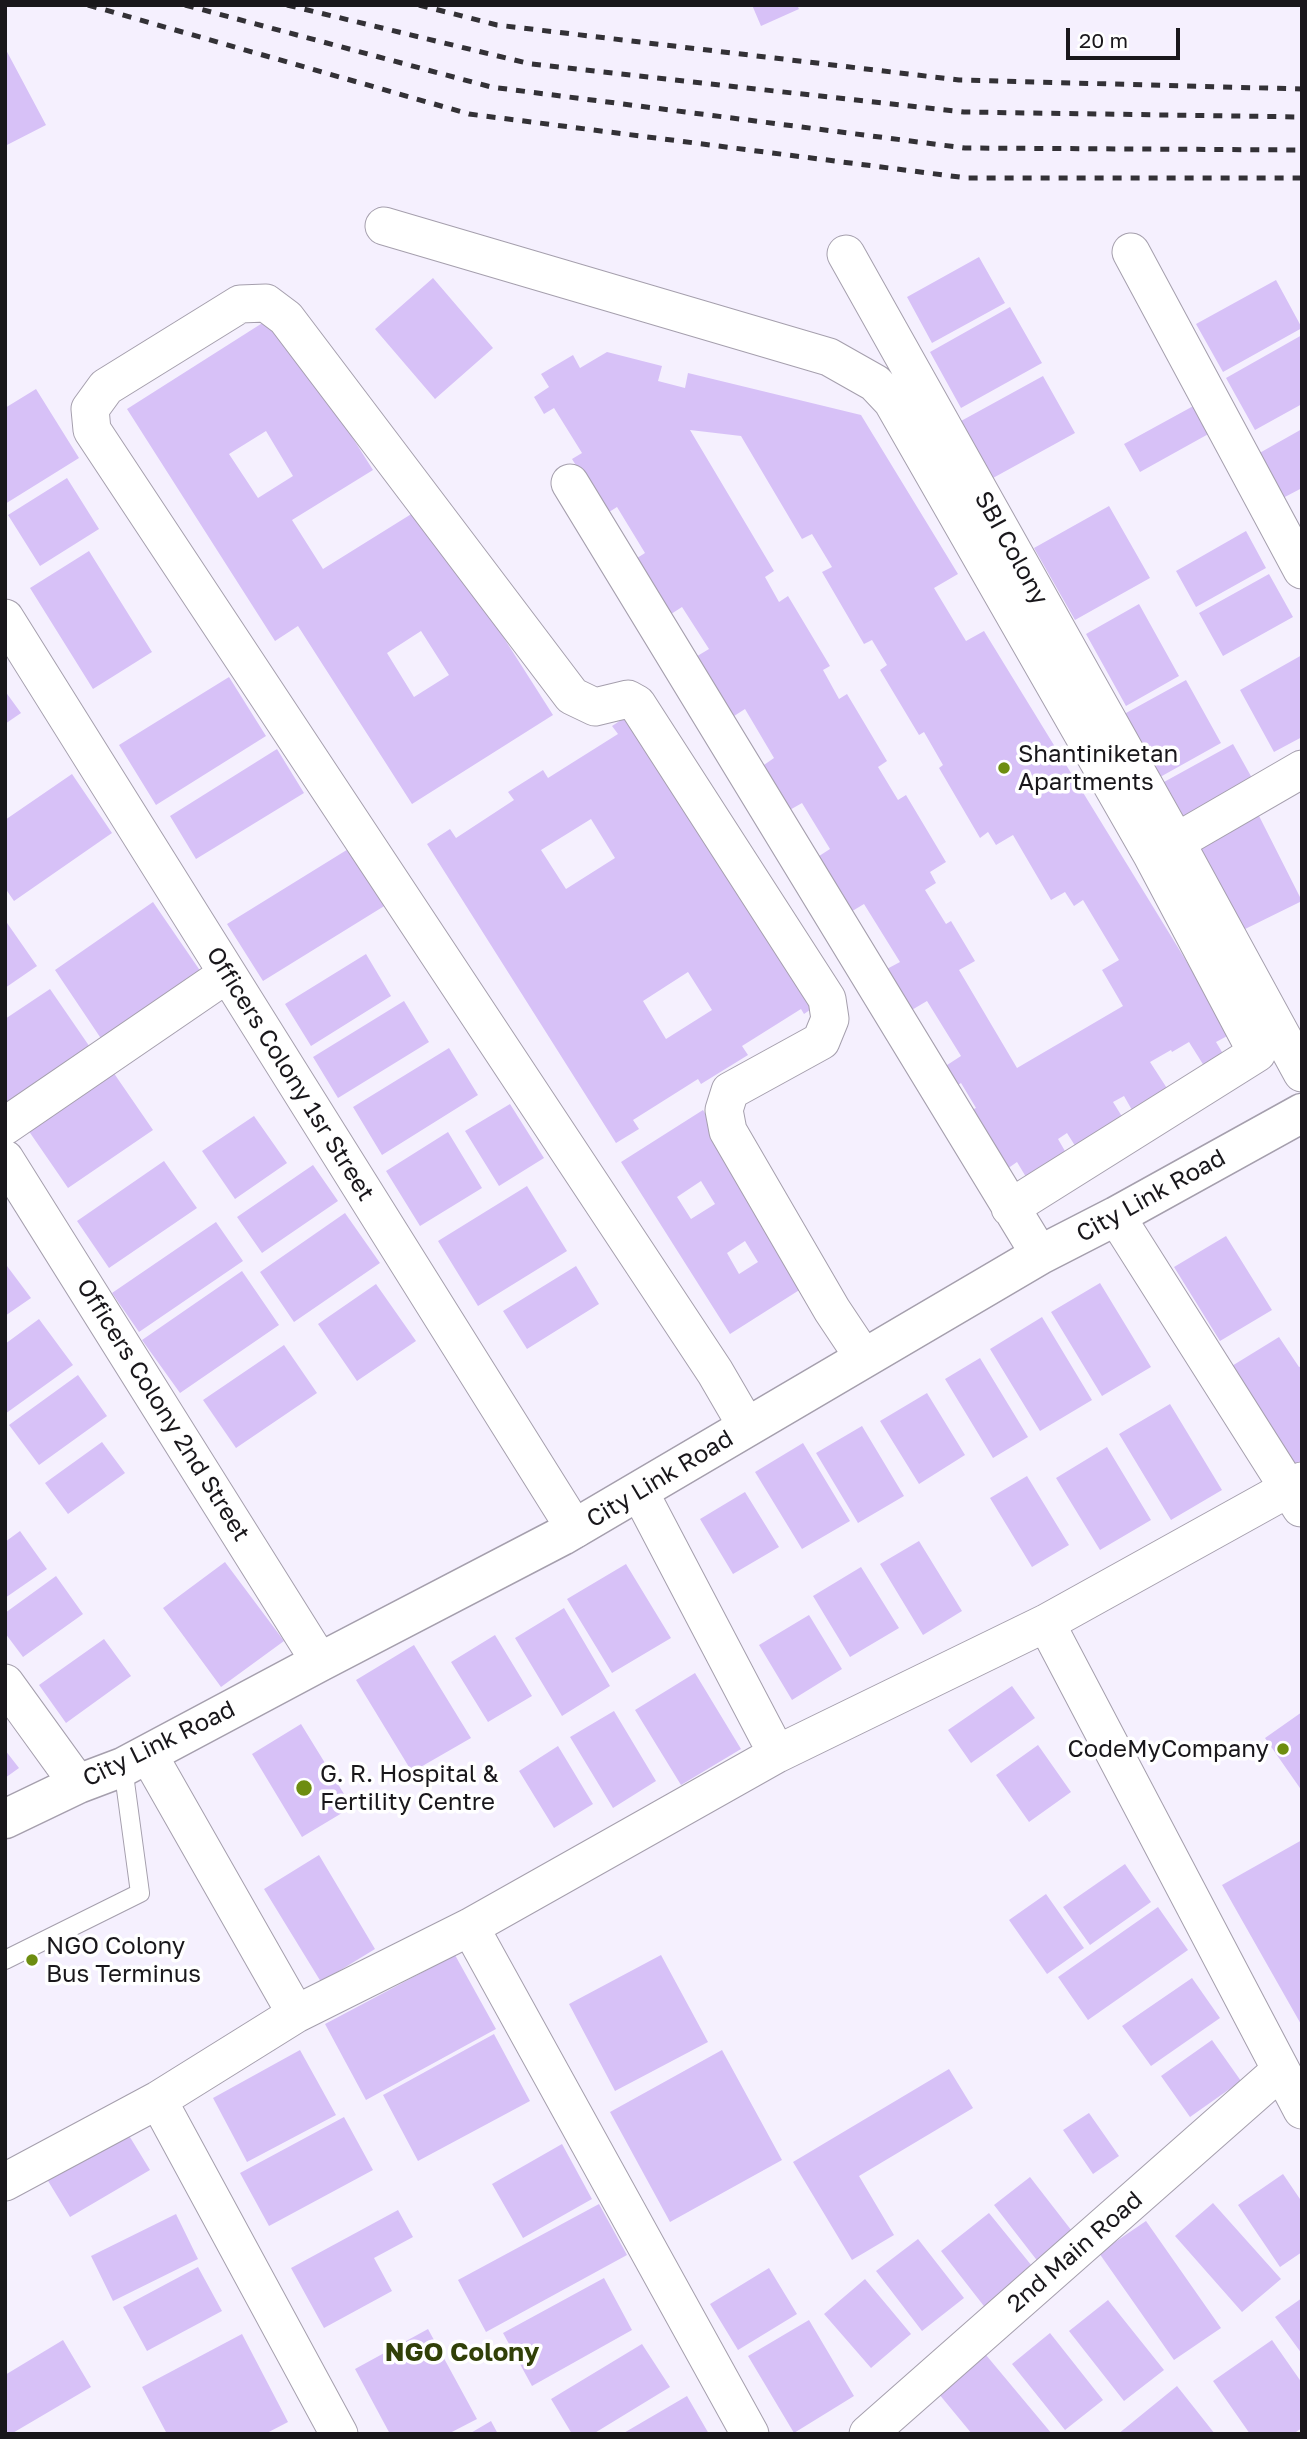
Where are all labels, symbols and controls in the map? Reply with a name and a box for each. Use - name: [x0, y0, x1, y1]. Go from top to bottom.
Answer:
- scale bar: [1069, 14, 1183, 58]
- text: 20 m: [1079, 27, 1128, 53]
- street label: SBI Colony: [968, 486, 1054, 610]
- place label: Shantiniketan Apartments: [1018, 740, 1178, 796]
- marker: Shantiniketan Apartments: [996, 760, 1012, 776]
- street label: Officers Colony 1sr Street: [200, 942, 380, 1206]
- street label: City Link Road: [1072, 1143, 1230, 1249]
- street label: Officers Colony 2nd Street: [70, 1274, 256, 1546]
- street label: City Link Road: [582, 1424, 738, 1534]
- street label: City Link Road: [78, 1695, 240, 1793]
- place label: CodeMyCompany: [1068, 1735, 1269, 1763]
- marker: CodeMyCompany: [1275, 1741, 1291, 1757]
- place label: G. R. Hospital & Fertility Centre: [320, 1760, 499, 1816]
- marker: G. R. Hospital & Fertility Centre: [294, 1778, 314, 1798]
- place label: NGO Colony Bus Terminus: [46, 1932, 201, 1988]
- marker: NGO Colony Bus Terminus: [24, 1952, 40, 1968]
- street label: 2nd Main Road: [1002, 2185, 1148, 2319]
- district label: NGO Colony: [385, 2337, 539, 2369]

